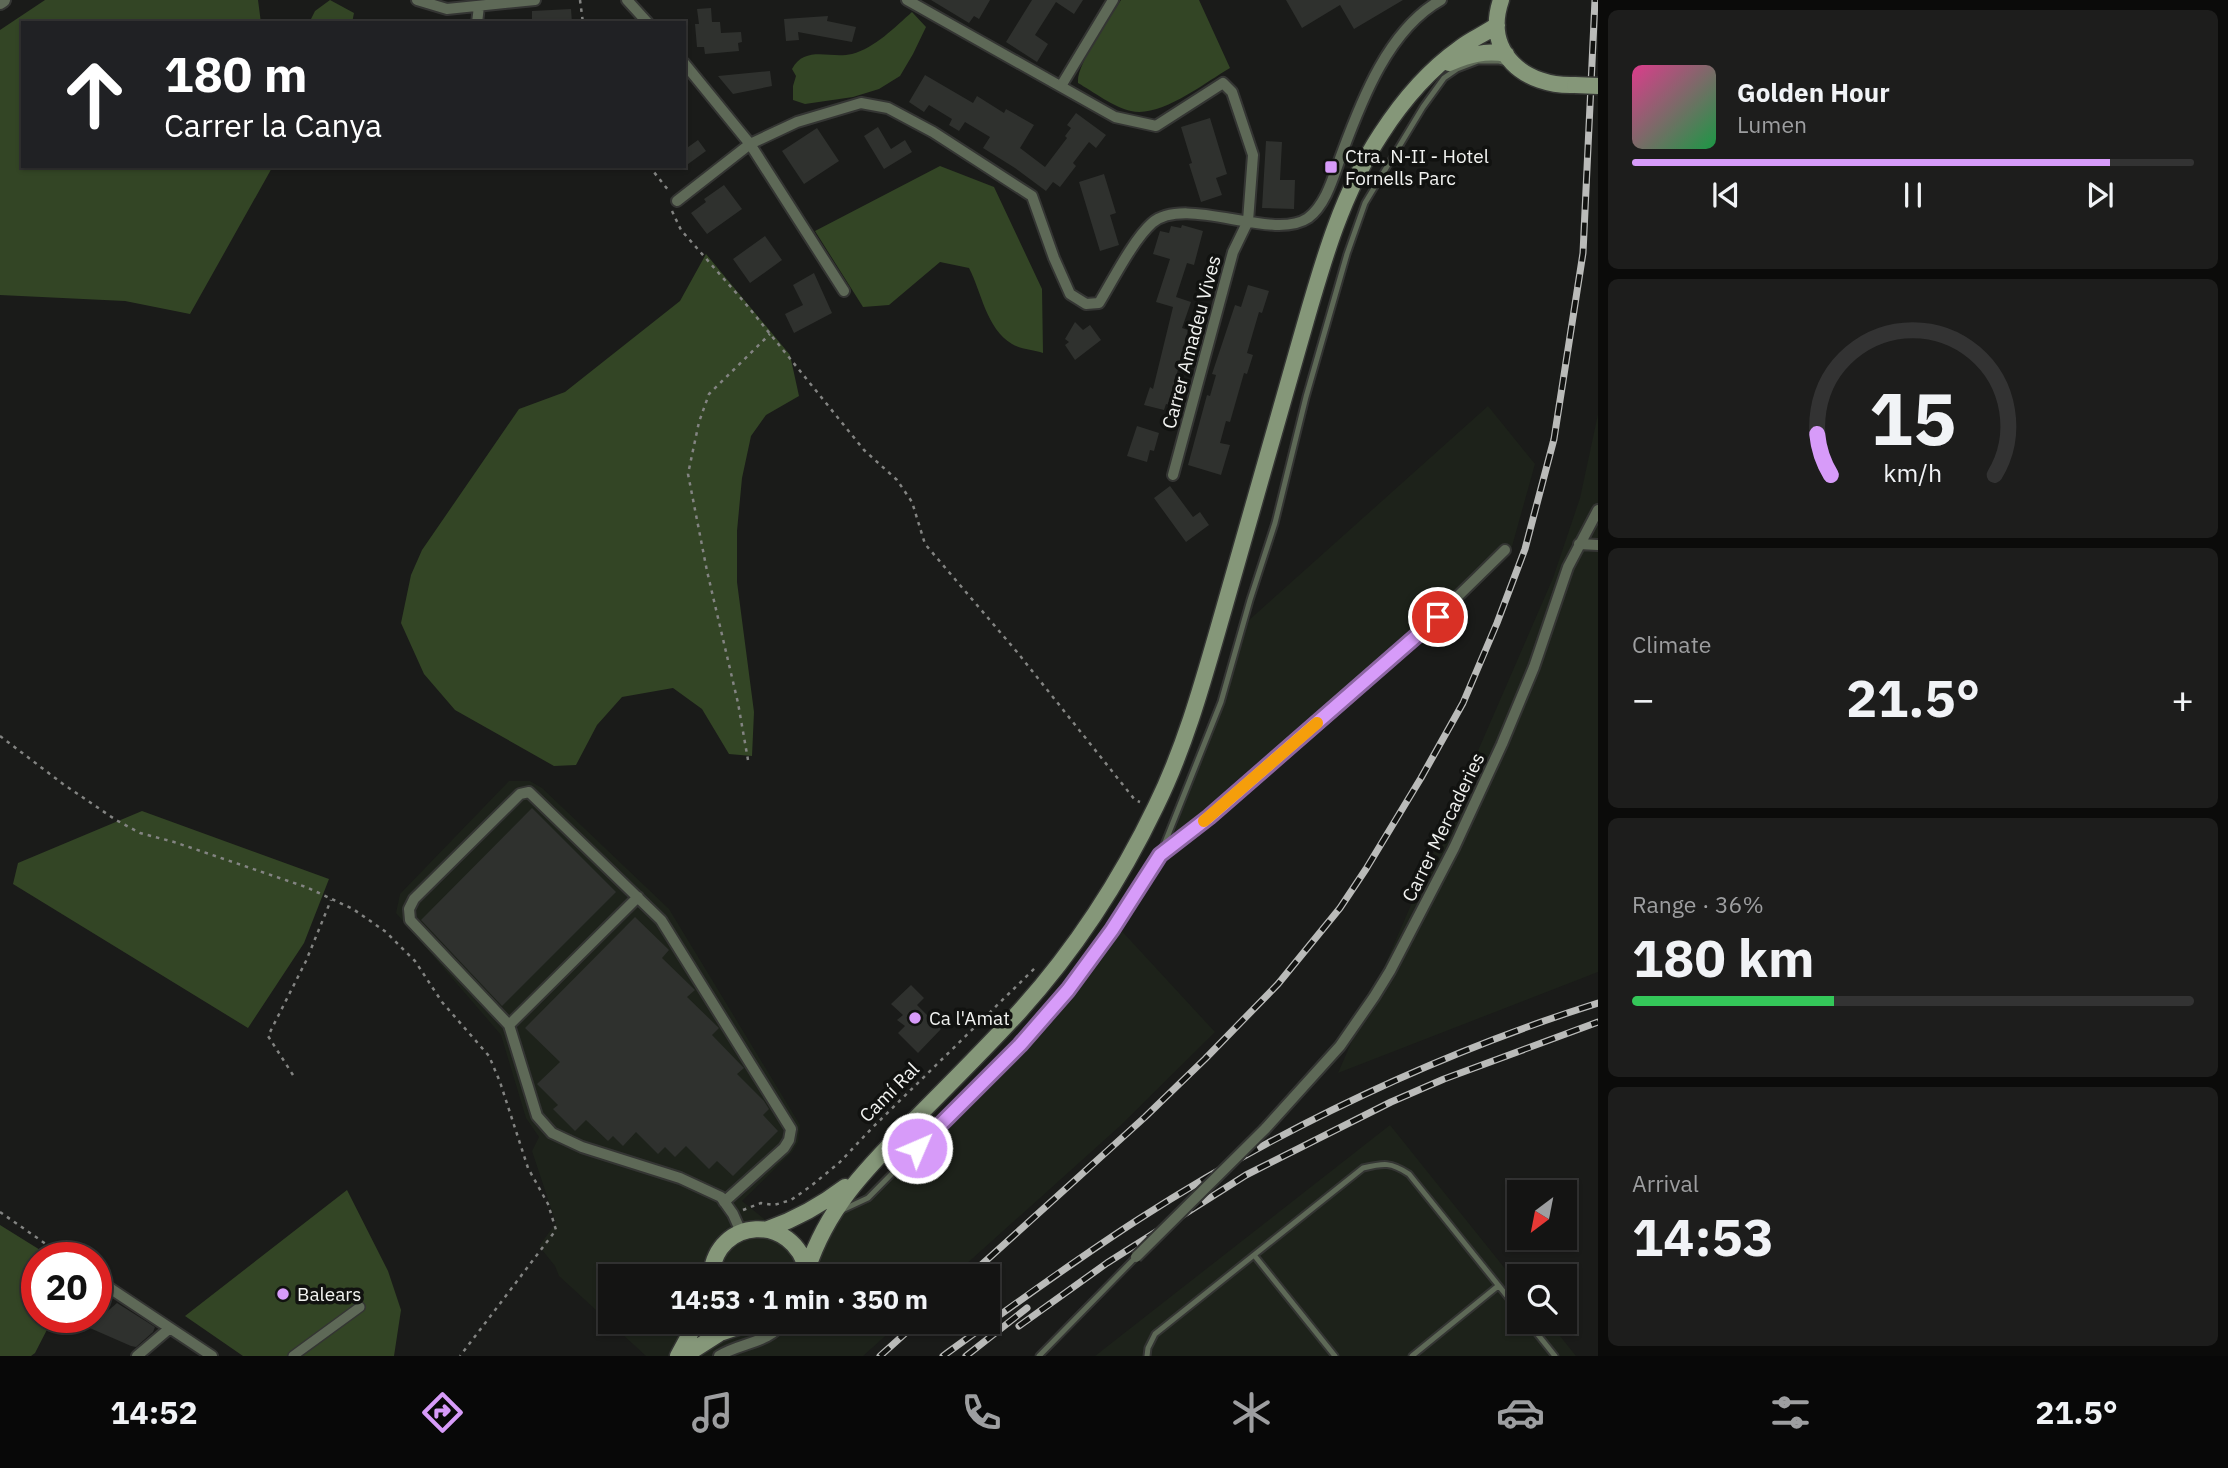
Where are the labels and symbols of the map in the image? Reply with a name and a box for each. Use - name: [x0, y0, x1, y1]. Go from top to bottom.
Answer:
- place label: Ctra. N-II - Hotel Fornells Parc: [1345, 144, 1489, 190]
- marker: Ctra. N-II - Hotel Fornells Parc: [1323, 159, 1339, 175]
- street label: Carrer Amadeu Vives: [1156, 253, 1226, 431]
- pin: [1408, 587, 1468, 647]
- street label: Carrer Mercaderies: [1396, 748, 1490, 906]
- place label: Ca l'Amat: [929, 1006, 1010, 1030]
- marker: Ca l'Amat: [907, 1010, 923, 1026]
- street label: Camí Ral: [854, 1057, 924, 1127]
- position arrow: [880, 1111, 954, 1185]
- north arrow: [1507, 1180, 1577, 1250]
- speed limit sign: 20: [21, 1242, 112, 1333]
- place label: Balears: [297, 1282, 362, 1306]
- marker: Balears: [275, 1286, 291, 1302]

